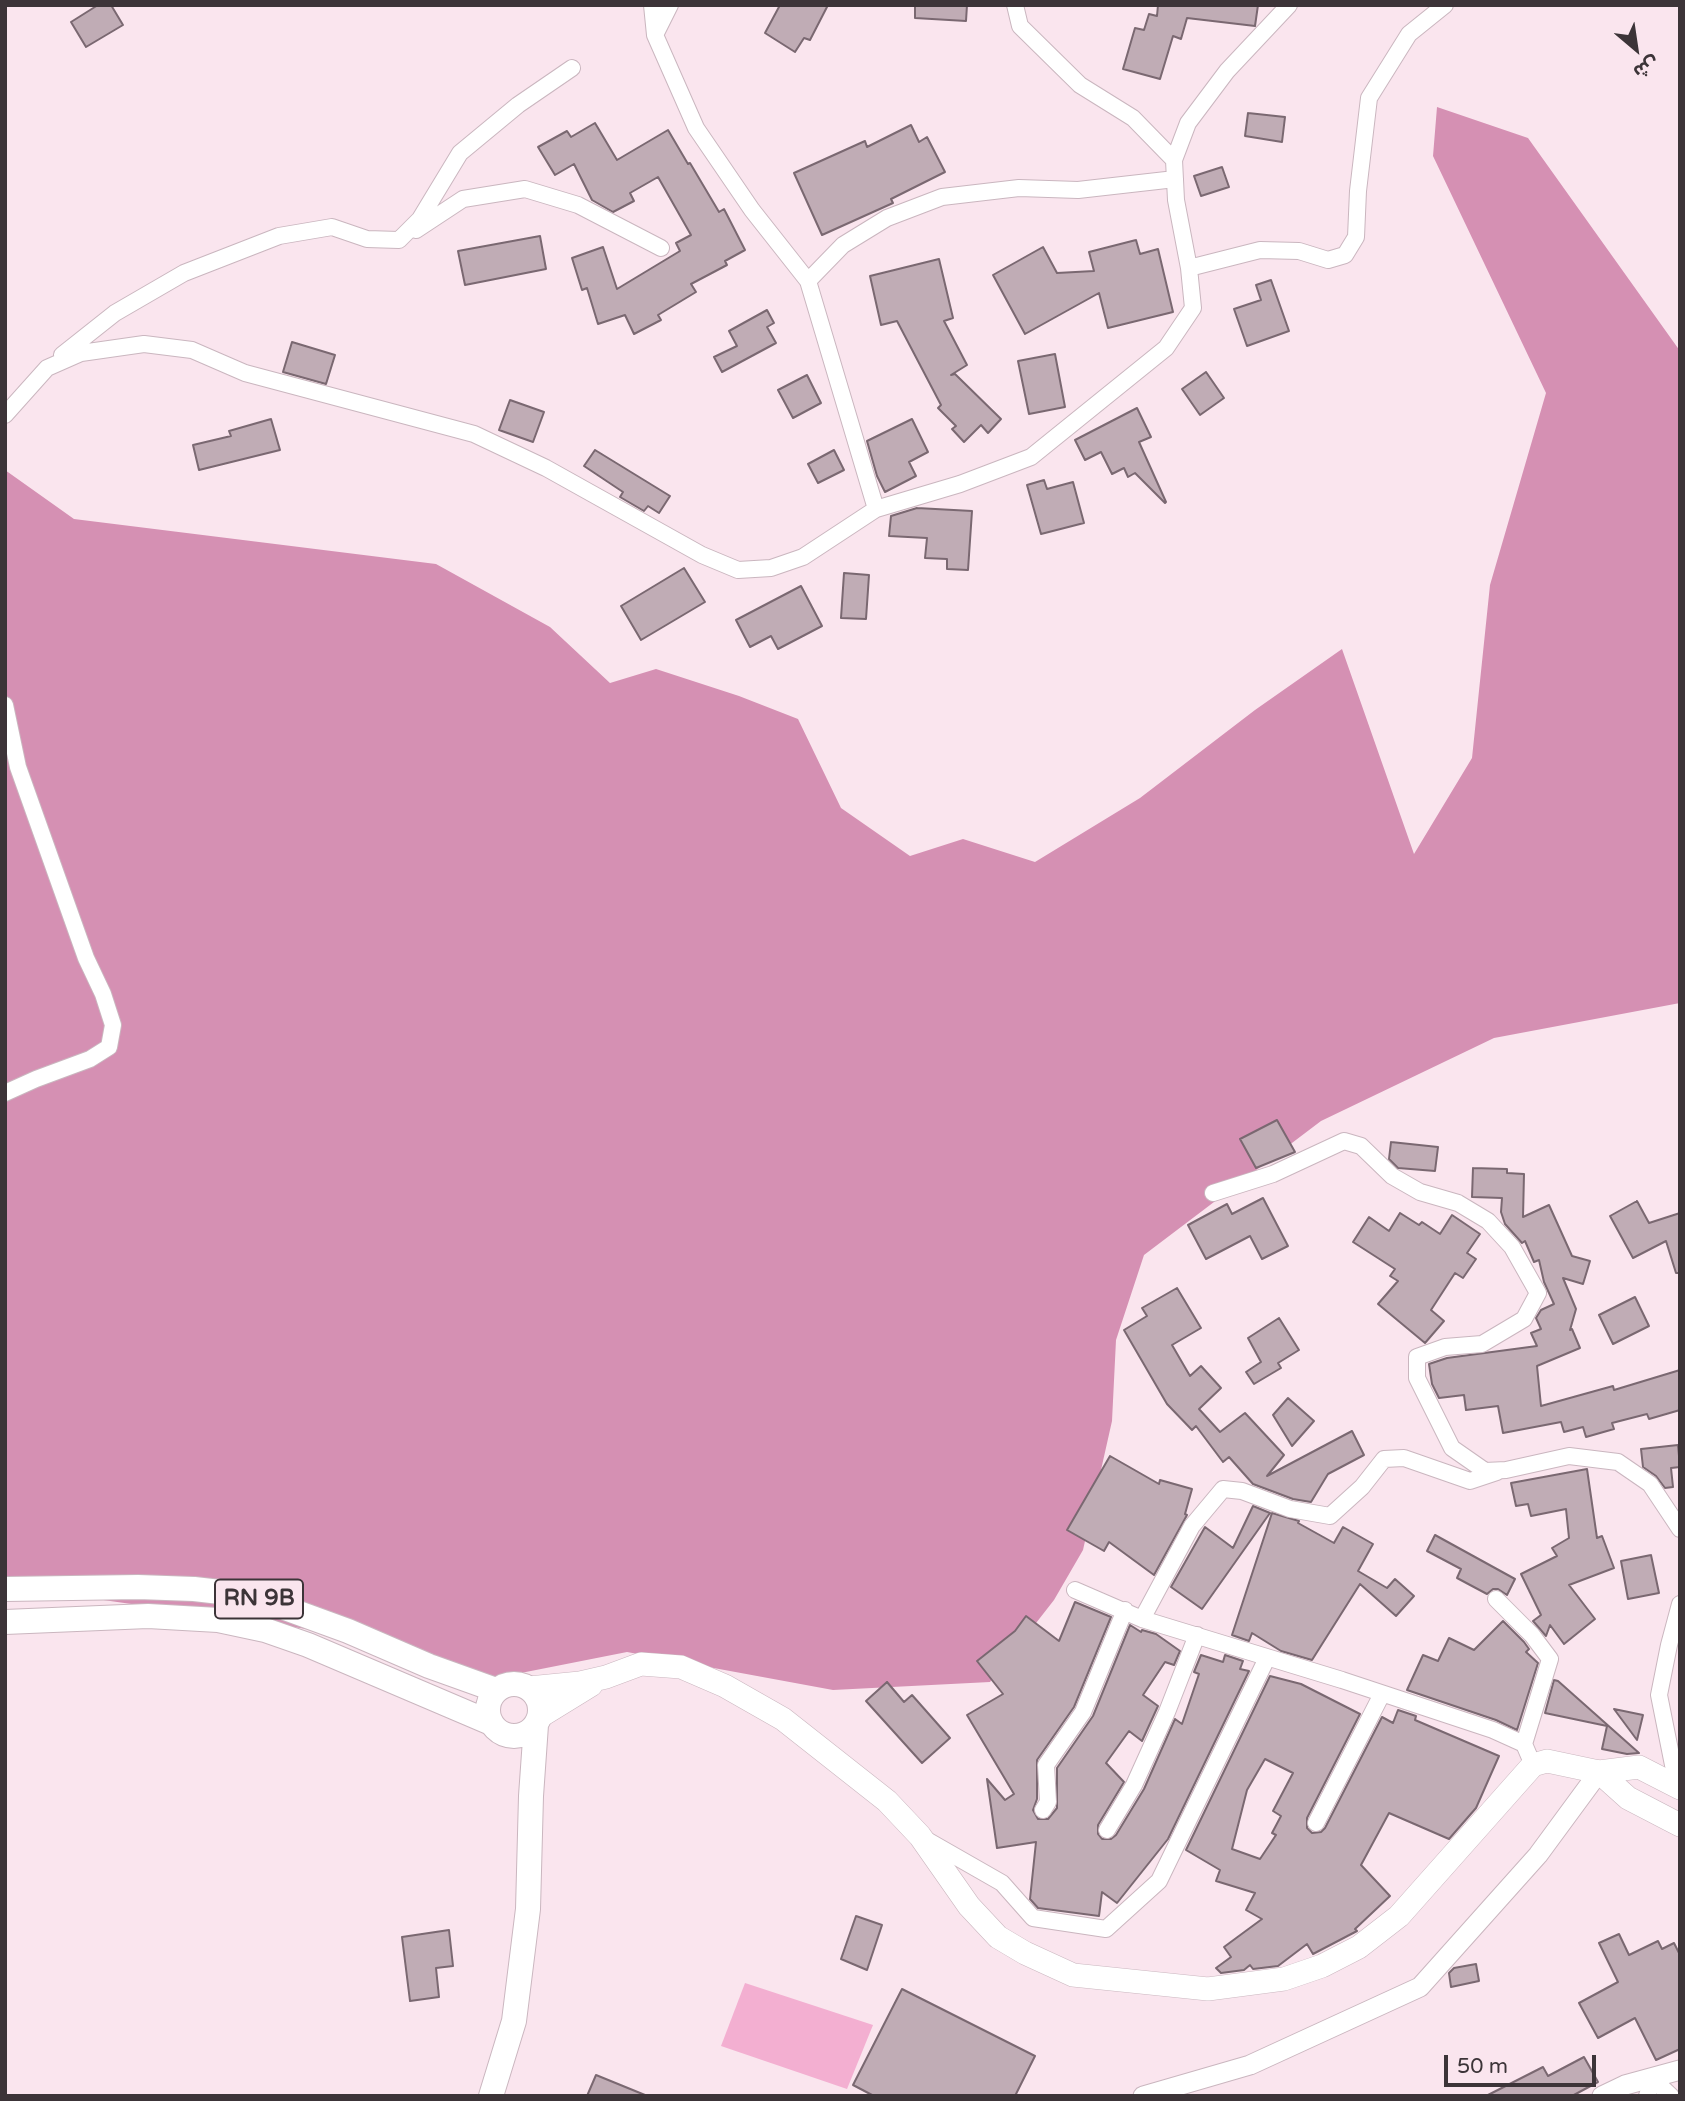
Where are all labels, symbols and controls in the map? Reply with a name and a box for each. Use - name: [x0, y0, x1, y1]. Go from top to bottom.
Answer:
- north arrow: [1601, 14, 1671, 84]
- text: ش: [1629, 51, 1663, 83]
- road number: RN 9B: [215, 1580, 303, 1618]
- scale bar: [1447, 2042, 1599, 2086]
- text: 50 m: [1457, 2054, 1508, 2079]

